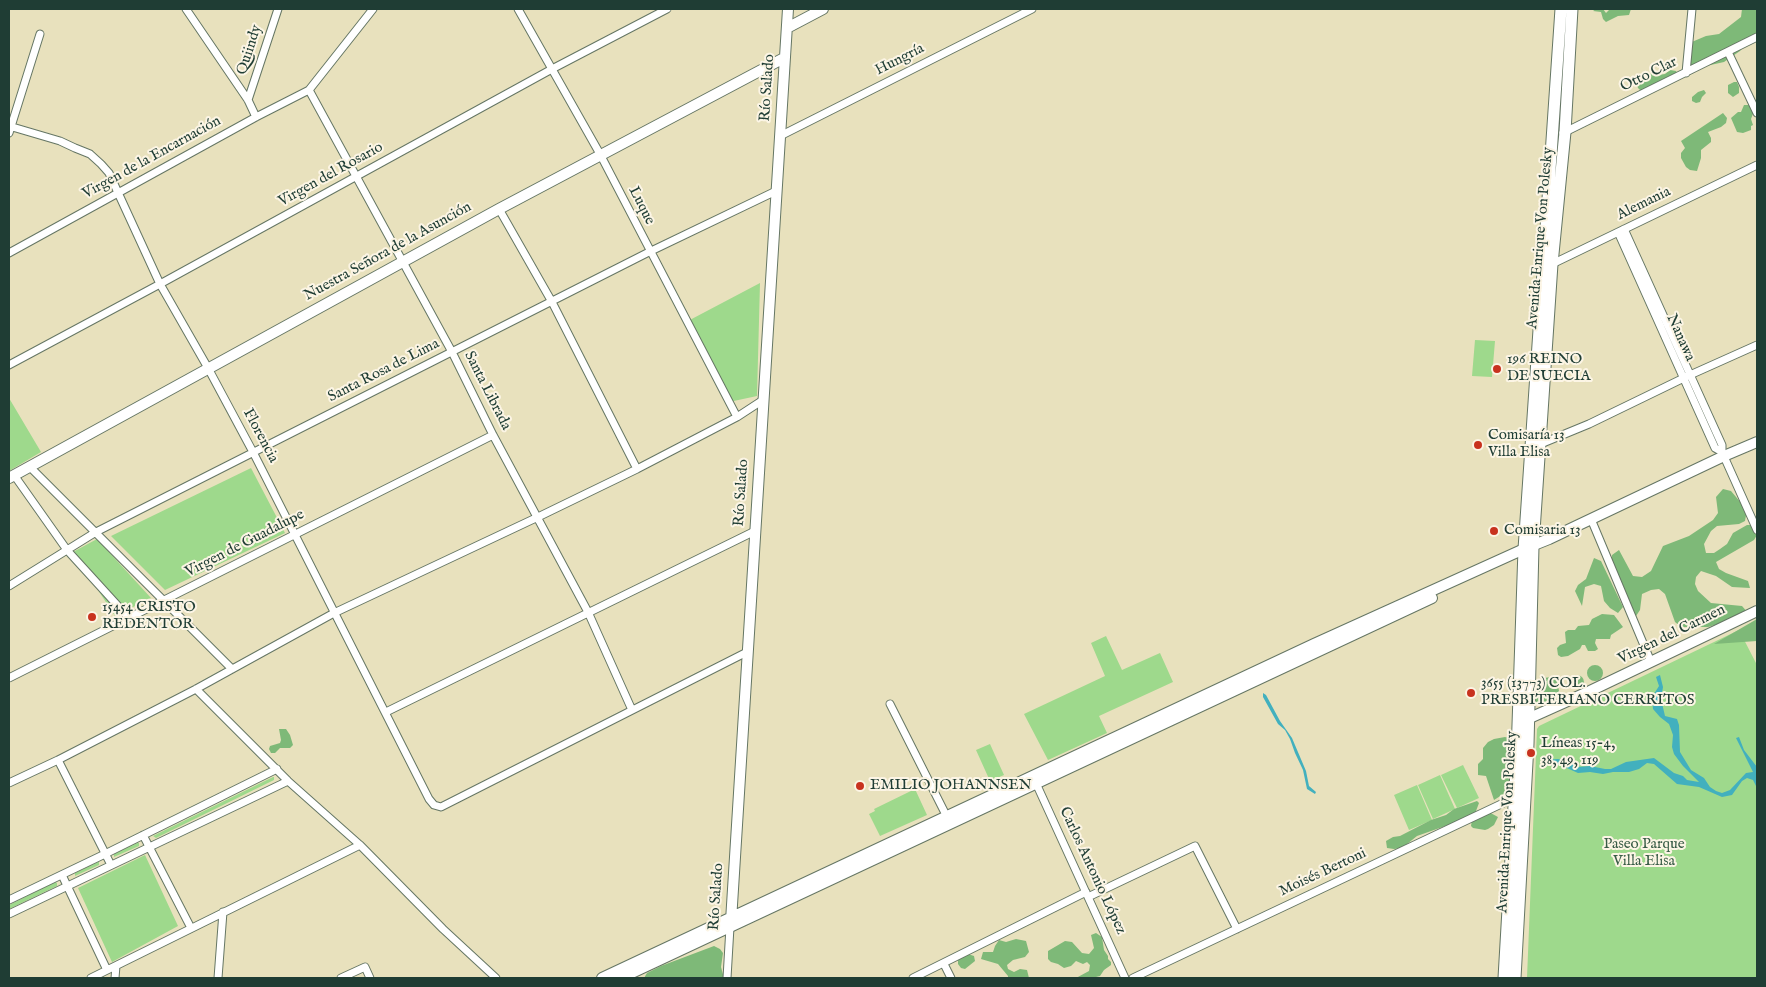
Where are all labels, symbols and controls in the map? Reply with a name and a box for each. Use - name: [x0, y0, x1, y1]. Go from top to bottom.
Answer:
- street label: Quiindy: [233, 23, 267, 77]
- street label: Hungría: [872, 40, 928, 80]
- street label: Río Salado: [757, 54, 779, 122]
- street label: Otto Clar: [1618, 54, 1680, 96]
- street label: Virgen de la Encarnación: [80, 112, 224, 204]
- street label: Virgen del Rosario: [276, 139, 386, 211]
- street label: Avenida Enrique Von Polesky: [1524, 146, 1558, 330]
- street label: Alemania: [1614, 183, 1674, 225]
- street label: Luque: [624, 184, 658, 228]
- street label: Nuestra Señora de la Asunción: [301, 198, 475, 306]
- street label: Nanawa: [1662, 312, 1698, 364]
- street label: Santa Rosa de Lima: [325, 335, 443, 407]
- street label: Santa Librada: [459, 349, 515, 433]
- place label: 196 REINO DE SUECIA: [1507, 351, 1591, 386]
- marker: 196 REINO DE SUECIA: [1491, 363, 1503, 375]
- street label: Florencia: [238, 406, 282, 466]
- place label: Comisaría 13 Villa Elisa: [1488, 427, 1565, 462]
- marker: Comisaría 13 Villa Elisa: [1472, 439, 1484, 451]
- street label: Río Salado: [731, 459, 753, 527]
- street label: Virgen de Guadalupe: [182, 506, 308, 582]
- place label: Comisaria 13: [1504, 522, 1581, 540]
- marker: Comisaria 13: [1488, 525, 1500, 537]
- place label: 15454 CRISTO REDENTOR: [102, 599, 196, 634]
- street label: Virgen del Carmen: [1615, 601, 1729, 669]
- marker: 15454 CRISTO REDENTOR: [86, 611, 98, 623]
- place label: 3655 (13773) COL. PRESBITERIANO CERRITOS: [1481, 675, 1694, 710]
- marker: 3655 (13773) COL. PRESBITERIANO CERRITOS: [1465, 687, 1477, 699]
- street label: Avenida Enrique Von Polesky: [1494, 730, 1522, 914]
- place label: Líneas 15-4, 38, 49, 119: [1541, 735, 1615, 770]
- marker: Líneas 15-4, 38, 49, 119: [1525, 747, 1537, 759]
- place label: EMILIO JOHANNSEN: [870, 777, 1032, 795]
- marker: EMILIO JOHANNSEN: [854, 780, 866, 792]
- street label: Carlos Antonio López: [1055, 804, 1129, 938]
- park label: Paseo Parque Villa Elisa: [1603, 836, 1685, 871]
- street label: Moisés Bertoni: [1277, 845, 1369, 901]
- street label: Río Salado: [706, 863, 728, 931]

